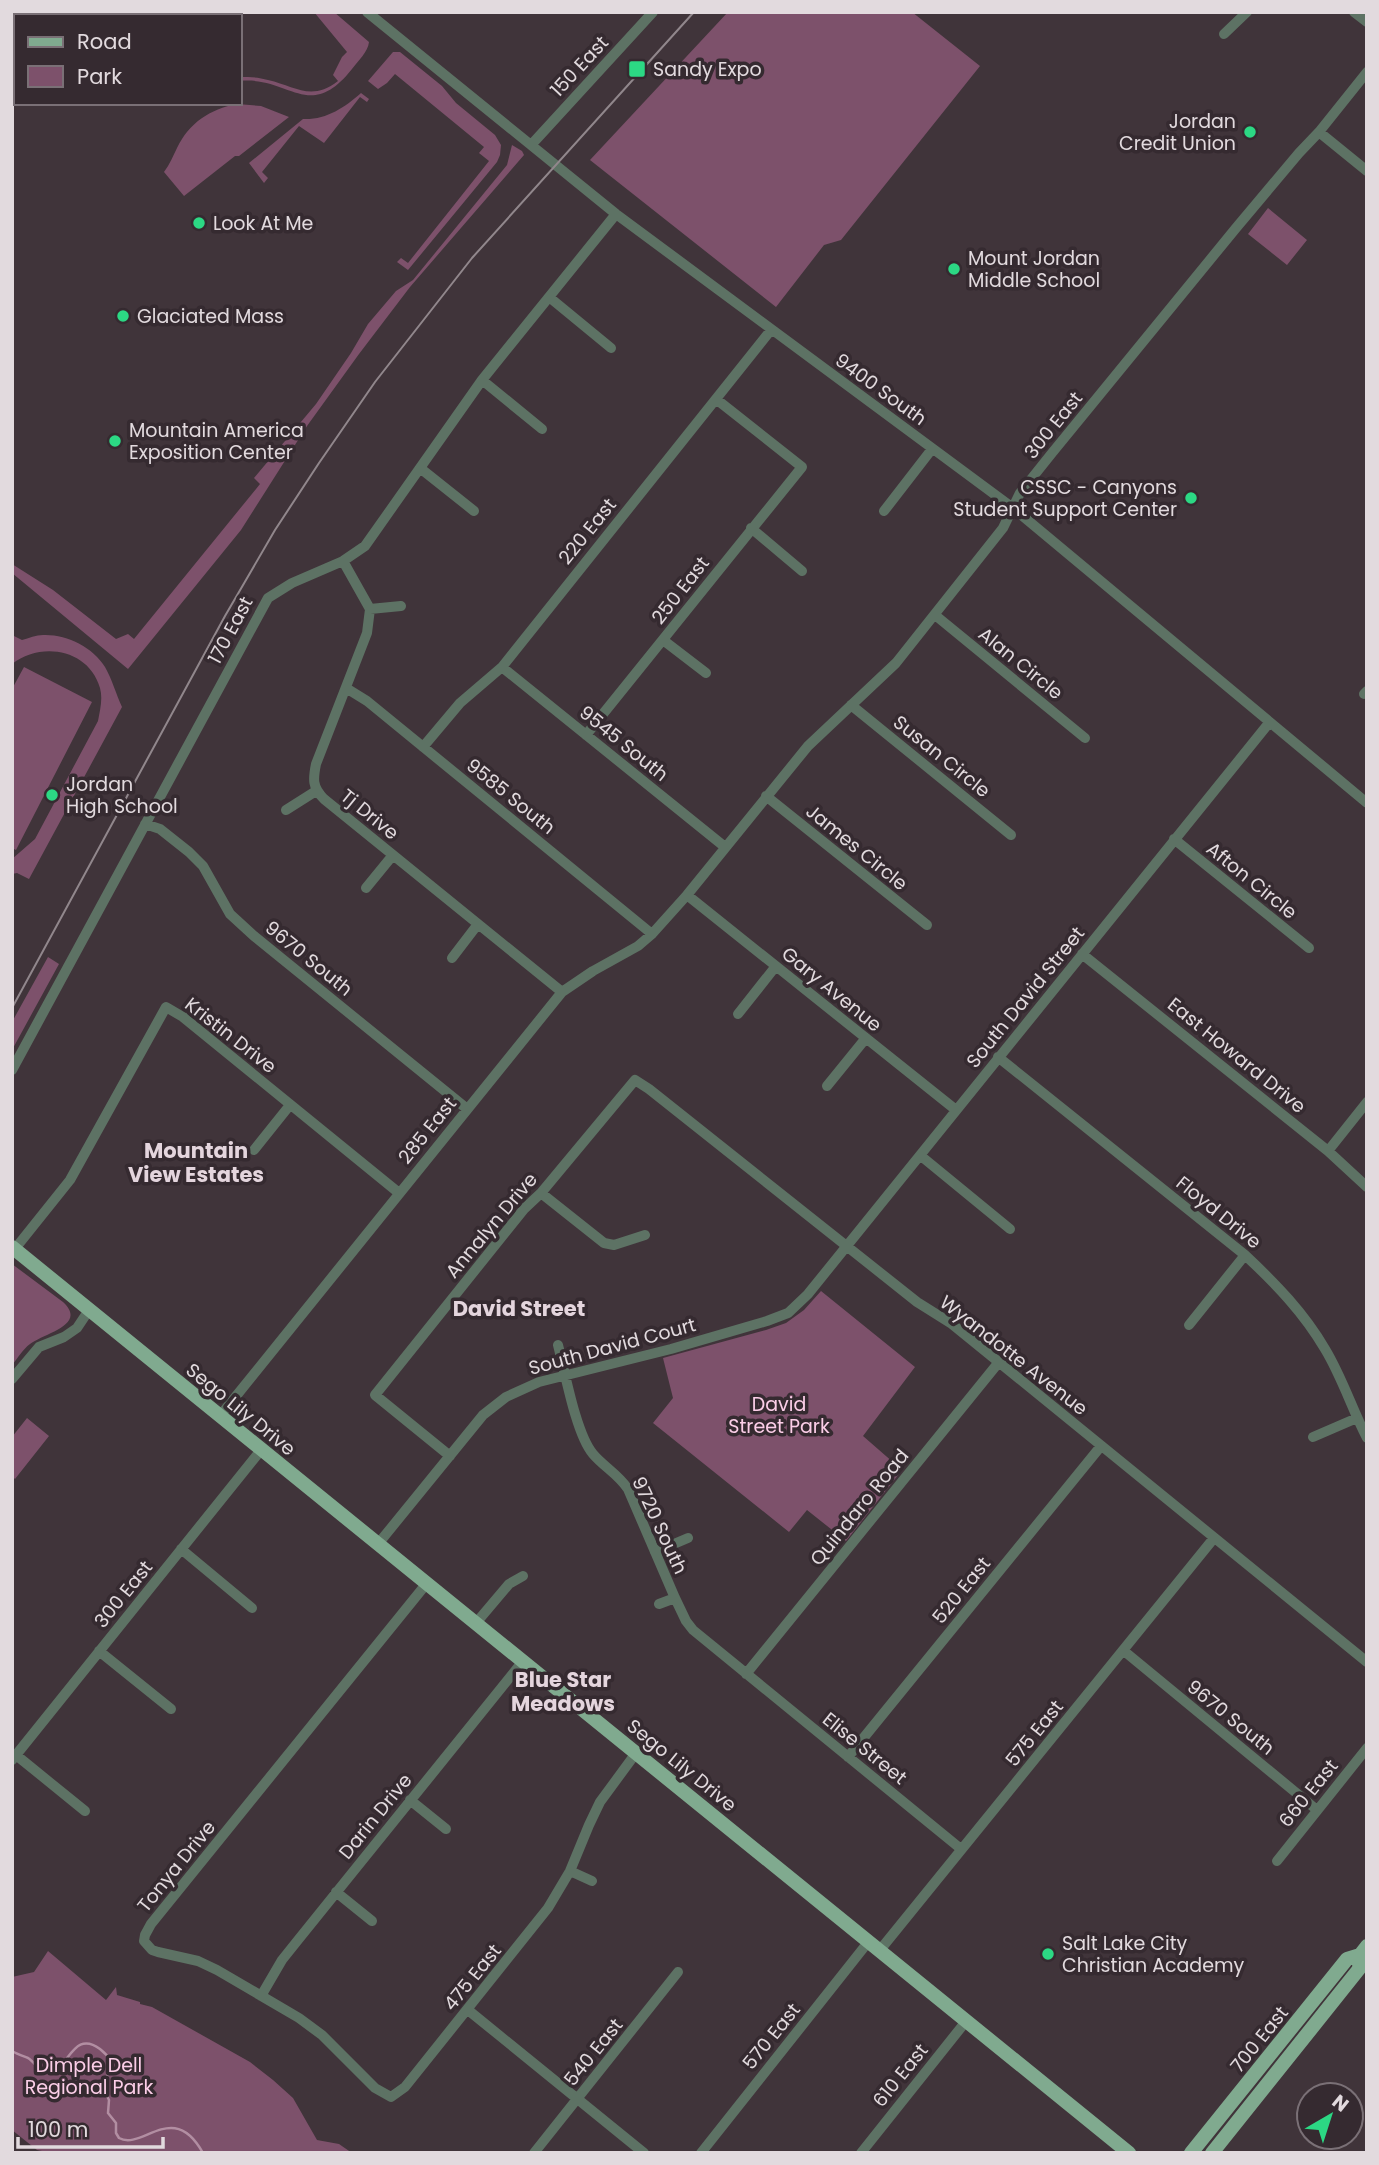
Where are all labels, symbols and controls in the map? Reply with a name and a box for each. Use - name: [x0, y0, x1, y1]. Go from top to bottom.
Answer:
- legend: [14, 14, 242, 105]
- text: Road: [77, 27, 132, 56]
- street label: 150 East: [544, 30, 615, 103]
- place label: Sandy Expo: [653, 56, 762, 83]
- marker: Sandy Expo: [627, 59, 647, 79]
- text: Park: [77, 62, 122, 91]
- place label: Jordan Credit Union: [1119, 108, 1236, 157]
- marker: Jordan Credit Union: [1242, 124, 1258, 140]
- place label: Look At Me: [213, 210, 313, 237]
- marker: Look At Me: [191, 215, 207, 231]
- place label: Mount Jordan Middle School: [968, 245, 1100, 294]
- marker: Mount Jordan Middle School: [946, 261, 962, 277]
- place label: Glaciated Mass: [137, 303, 284, 330]
- marker: Glaciated Mass: [115, 308, 131, 324]
- street label: 9400 South: [829, 347, 932, 432]
- street label: 300 East: [1018, 386, 1089, 465]
- place label: Mountain America Exposition Center: [129, 417, 304, 466]
- marker: Mountain America Exposition Center: [107, 433, 123, 449]
- place label: CSSC - Canyons Student Support Center: [953, 474, 1177, 523]
- marker: CSSC - Canyons Student Support Center: [1183, 490, 1199, 506]
- street label: 220 East: [552, 492, 623, 570]
- street label: 250 East: [645, 551, 715, 630]
- street label: 170 East: [201, 592, 260, 669]
- street label: Alan Circle: [973, 621, 1069, 706]
- street label: 9545 South: [573, 699, 674, 788]
- street label: Susan Circle: [887, 709, 996, 804]
- street label: 9585 South: [460, 752, 561, 841]
- place label: Jordan High School: [66, 771, 178, 820]
- street label: Tj Drive: [335, 783, 404, 846]
- marker: Jordan High School: [44, 787, 60, 803]
- street label: James Circle: [800, 798, 913, 897]
- street label: Afton Circle: [1201, 835, 1303, 925]
- street label: 9670 South: [259, 915, 358, 1002]
- street label: South David Street: [960, 921, 1091, 1074]
- street label: Gary Avenue: [776, 941, 888, 1038]
- street label: Kristin Drive: [179, 991, 282, 1080]
- street label: East Howard Drive: [1162, 991, 1312, 1120]
- street label: 285 East: [392, 1091, 463, 1170]
- district label: Mountain View Estates: [128, 1136, 264, 1189]
- street label: Annalyn Drive: [439, 1167, 544, 1284]
- street label: Floyd Drive: [1170, 1170, 1267, 1255]
- street label: Wyandotte Avenue: [934, 1289, 1093, 1422]
- district label: David Street: [453, 1294, 585, 1323]
- street label: South David Court: [525, 1311, 699, 1382]
- street label: Sego Lily Drive: [180, 1357, 301, 1462]
- park label: David Street Park: [728, 1391, 830, 1440]
- street label: Quindaro Road: [804, 1443, 915, 1572]
- street label: 9720 South: [625, 1472, 694, 1578]
- street label: 520 East: [926, 1551, 997, 1630]
- street label: 300 East: [88, 1555, 159, 1634]
- district label: Blue Star Meadows: [511, 1665, 615, 1718]
- street label: 9670 South: [1181, 1674, 1280, 1761]
- street label: 575 East: [999, 1694, 1070, 1772]
- street label: Elise Street: [817, 1706, 913, 1791]
- street label: Sego Lily Drive: [621, 1713, 742, 1818]
- street label: 660 East: [1273, 1753, 1344, 1833]
- street label: Darin Drive: [333, 1768, 418, 1865]
- street label: Tonya Drive: [131, 1815, 222, 1918]
- place label: Salt Lake City Christian Academy: [1062, 1930, 1245, 1979]
- street label: 475 East: [437, 1938, 508, 2016]
- marker: Salt Lake City Christian Academy: [1040, 1946, 1056, 1962]
- street label: 570 East: [736, 1997, 807, 2075]
- street label: 700 East: [1224, 2000, 1295, 2078]
- street label: 540 East: [558, 2013, 629, 2092]
- street label: 610 East: [866, 2038, 934, 2113]
- park label: Dimple Dell Regional Park: [25, 2052, 153, 2101]
- north arrow: [1295, 2081, 1365, 2151]
- text: N: [1326, 2088, 1354, 2118]
- scale bar: [18, 2106, 163, 2150]
- text: 100 m: [28, 2115, 88, 2144]

